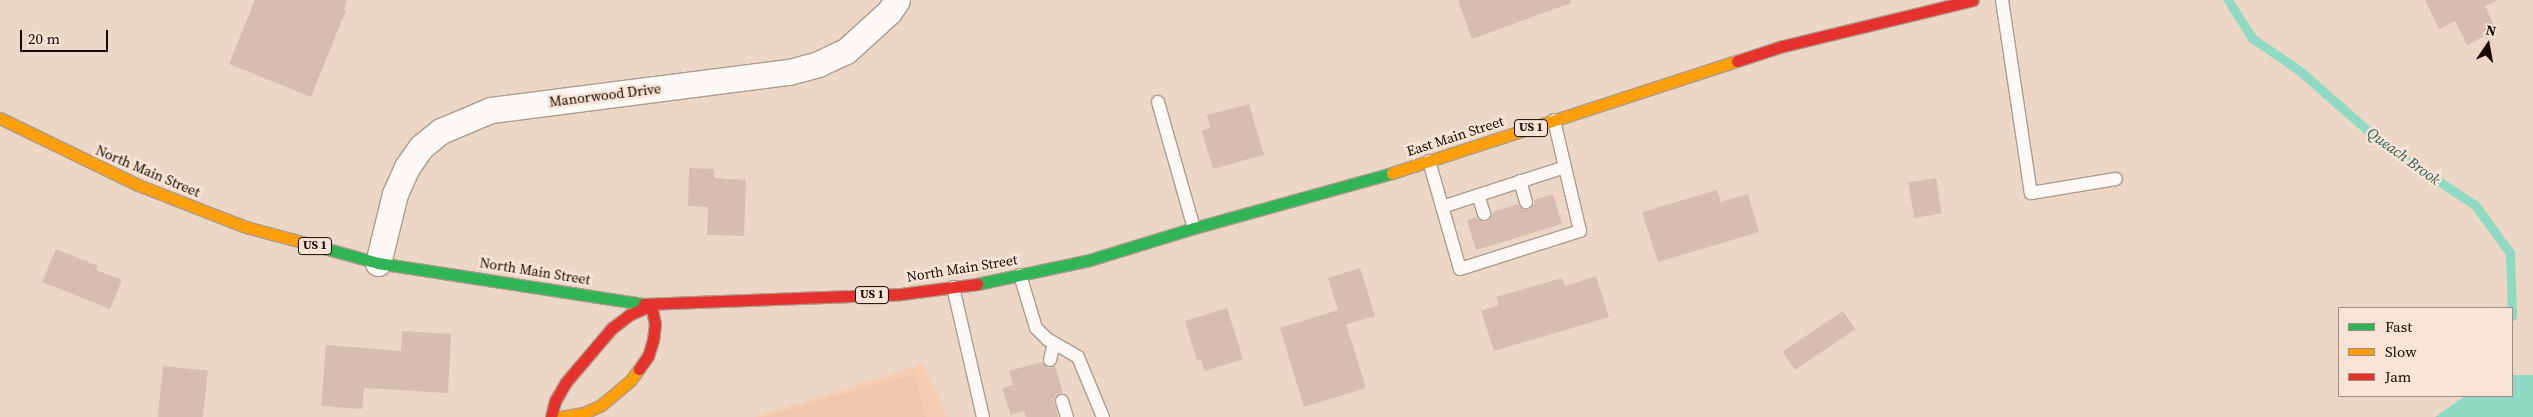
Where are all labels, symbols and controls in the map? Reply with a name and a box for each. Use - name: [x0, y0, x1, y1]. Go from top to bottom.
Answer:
- text: N: [2484, 19, 2498, 41]
- scale bar: [22, 20, 110, 52]
- north arrow: [2463, 20, 2513, 70]
- text: 20 m: [28, 28, 60, 49]
- street label: Manorwood Drive: [548, 80, 662, 110]
- street label: East Main Street: [1404, 112, 1506, 160]
- road number: US 1: [1514, 119, 1548, 138]
- water label: Queach Brook: [2364, 123, 2444, 189]
- street label: North Main Street: [93, 141, 203, 201]
- road number: US 1: [298, 237, 332, 256]
- street label: North Main Street: [905, 251, 1019, 285]
- street label: North Main Street: [478, 254, 592, 288]
- road number: US 1: [854, 286, 890, 304]
- legend: [2338, 307, 2513, 397]
- text: Fast: [2385, 316, 2412, 337]
- text: Slow: [2385, 341, 2417, 362]
- text: Jam: [2385, 366, 2411, 387]

